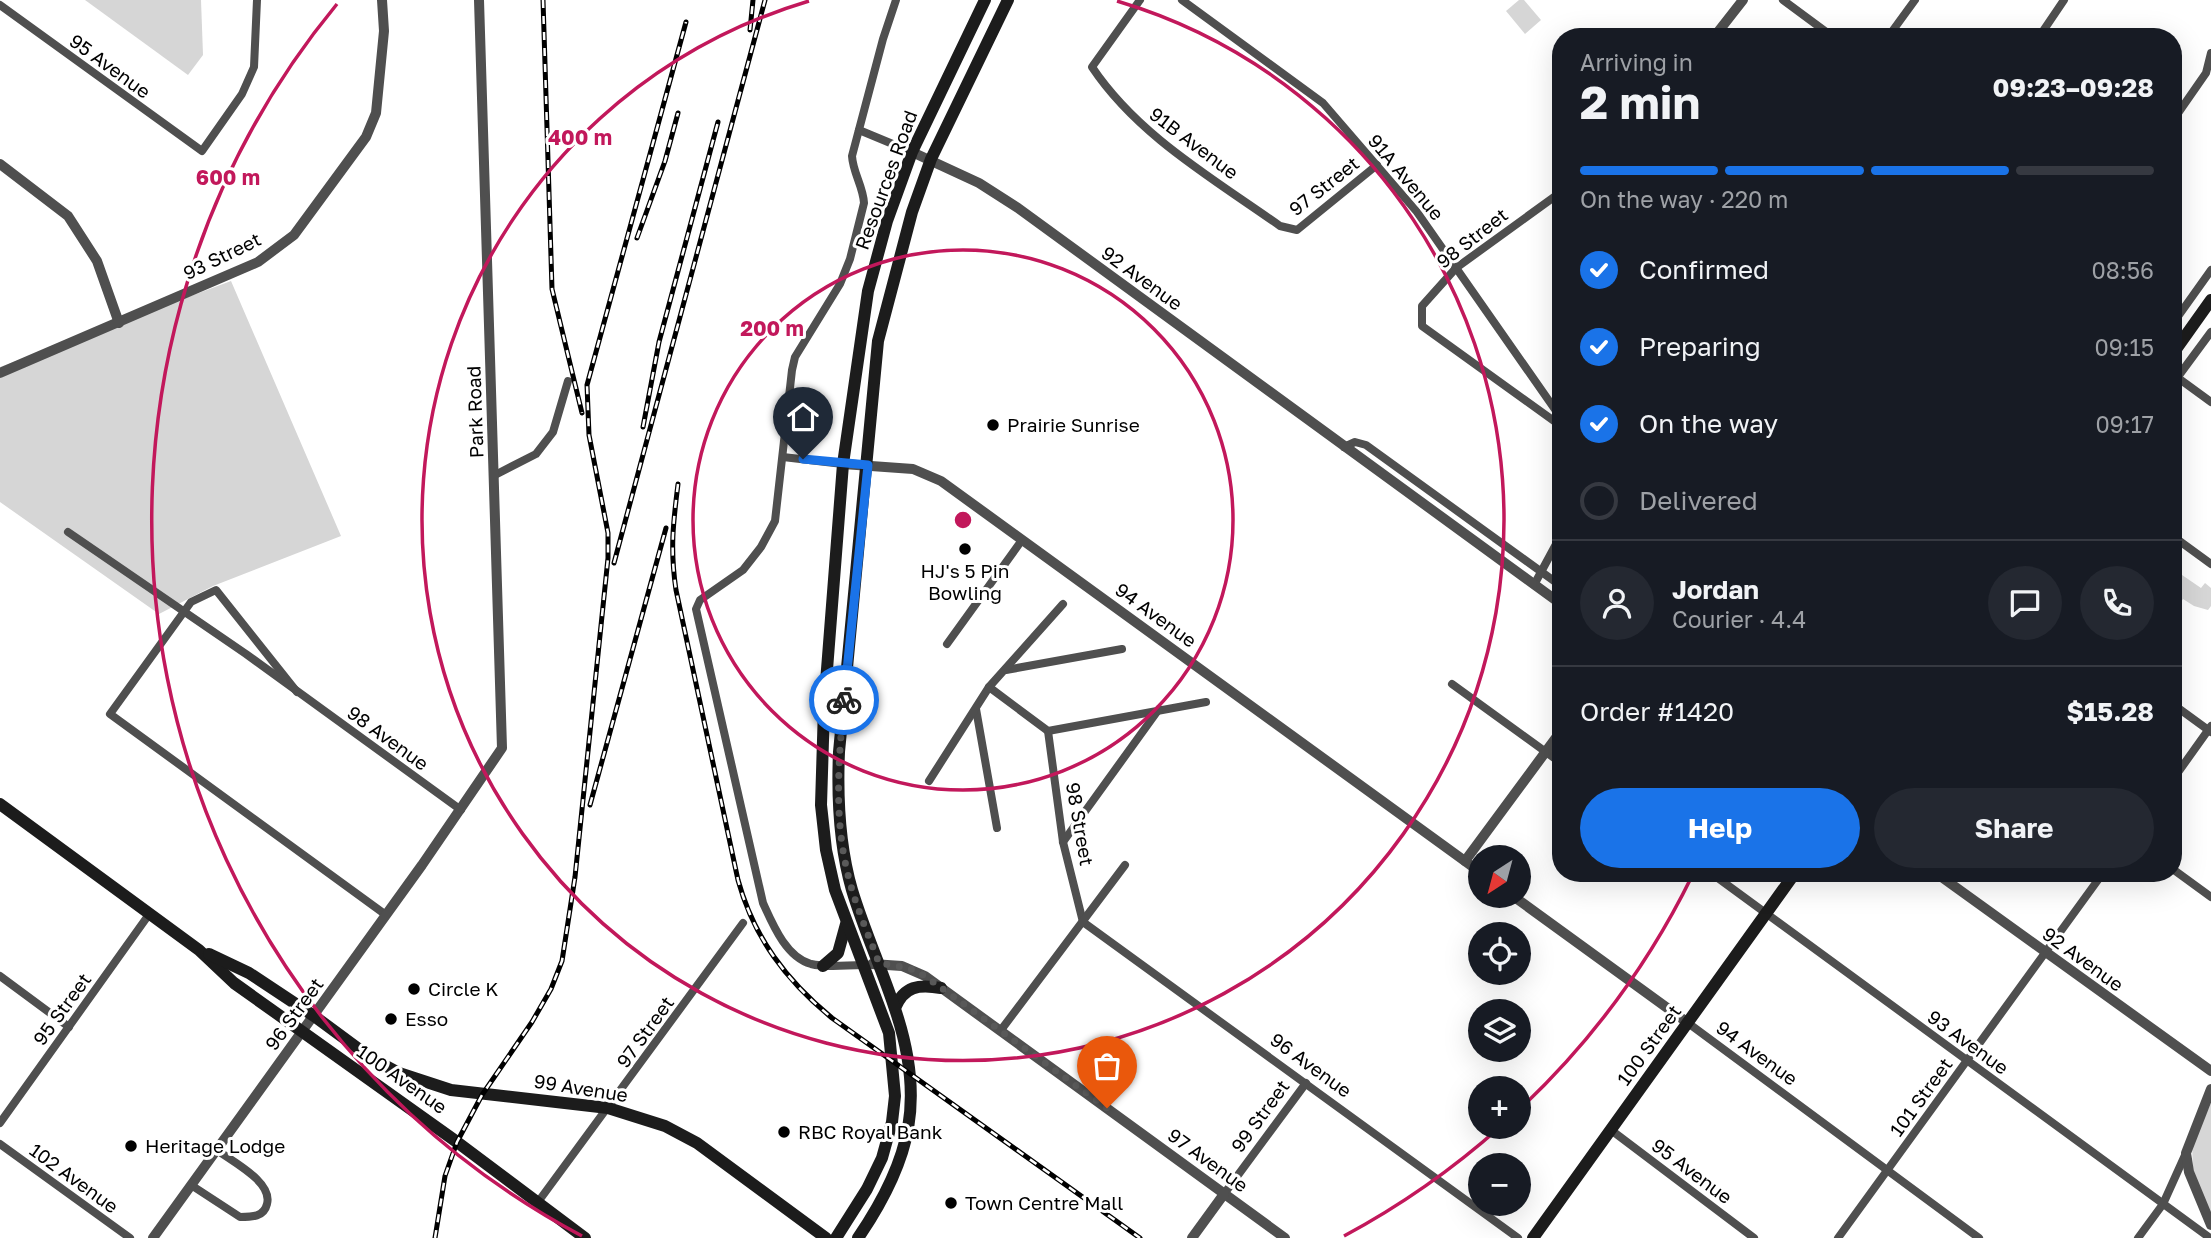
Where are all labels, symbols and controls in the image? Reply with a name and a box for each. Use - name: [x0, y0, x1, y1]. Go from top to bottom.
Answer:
- street label: 95 Avenue: [65, 29, 155, 103]
- text: Arriving in: [1580, 48, 1693, 76]
- text: 09:23–09:28: [1993, 72, 2154, 103]
- text: 2 min: [1580, 74, 1700, 129]
- street label: 91B Avenue: [1145, 102, 1243, 183]
- street label: Resources Road: [850, 107, 921, 253]
- text: 400 m: [548, 124, 612, 150]
- street label: 91A Avenue: [1364, 129, 1449, 224]
- street label: 97 Street: [1284, 151, 1363, 220]
- text: 600 m: [196, 164, 260, 190]
- text: On the way · 220 m: [1580, 185, 1788, 213]
- street label: 98 Street: [1431, 203, 1512, 273]
- street label: 93 Street: [179, 227, 264, 284]
- street label: 92 Avenue: [1097, 241, 1187, 315]
- icon: check: [1580, 251, 1618, 289]
- text: Confirmed: [1639, 254, 1769, 285]
- text: 08:56: [2092, 256, 2154, 284]
- text: 200 m: [740, 315, 804, 341]
- icon: check: [1580, 328, 1618, 366]
- text: Preparing: [1639, 331, 1761, 362]
- text: 09:15: [2094, 333, 2154, 361]
- street label: Park Road: [461, 365, 488, 459]
- pin: [773, 387, 833, 459]
- icon: home: [784, 398, 822, 436]
- icon: check: [1580, 405, 1618, 443]
- text: On the way: [1639, 408, 1778, 439]
- text: 09:17: [2096, 410, 2154, 438]
- place label: Prairie Sunrise: [1007, 413, 1140, 436]
- marker: Prairie Sunrise: [985, 417, 1001, 433]
- text: Delivered: [1639, 485, 1758, 516]
- centre of rings: [951, 508, 975, 532]
- marker: HJ's 5 Pin Bowling: [957, 541, 973, 557]
- place label: HJ's 5 Pin Bowling: [921, 559, 1009, 604]
- button: person: [1580, 566, 1654, 640]
- button: chat: [1988, 566, 2062, 640]
- button: phone: [2080, 566, 2154, 640]
- text: Jordan: [1672, 574, 1759, 605]
- street label: 94 Avenue: [1111, 577, 1201, 652]
- text: Courier · 4.4: [1672, 605, 1806, 633]
- courier: [809, 665, 879, 735]
- icon: bike: [825, 681, 863, 719]
- text: Order #1420: [1580, 696, 1734, 727]
- text: $15.28: [2067, 696, 2154, 727]
- street label: 98 Avenue: [343, 700, 433, 775]
- street label: 98 Street: [1062, 781, 1099, 867]
- button: Help: [1580, 788, 1860, 868]
- button: Share: [1874, 788, 2154, 868]
- north arrow: [1468, 845, 1531, 908]
- map controls: [1468, 845, 1531, 1216]
- button: locate: [1468, 922, 1531, 985]
- street label: 92 Avenue: [2038, 922, 2128, 996]
- street label: 95 Street: [28, 968, 95, 1049]
- street label: 96 Street: [260, 973, 328, 1054]
- place label: Circle K: [428, 977, 498, 1000]
- marker: Circle K: [406, 981, 422, 997]
- street label: 97 Street: [611, 992, 678, 1072]
- button: layers: [1468, 999, 1531, 1062]
- street label: 100 Street: [1612, 1000, 1685, 1089]
- street label: 93 Avenue: [1923, 1005, 2013, 1079]
- place label: Esso: [405, 1007, 448, 1030]
- marker: Esso: [383, 1011, 399, 1027]
- street label: 94 Avenue: [1712, 1015, 1802, 1090]
- street label: 96 Avenue: [1266, 1027, 1356, 1102]
- pin: [1077, 1036, 1137, 1108]
- street label: 100 Avenue: [353, 1039, 452, 1118]
- icon: bag: [1088, 1047, 1126, 1085]
- street label: 101 Street: [1884, 1053, 1957, 1140]
- street label: 99 Avenue: [532, 1069, 630, 1106]
- street label: 99 Street: [1226, 1075, 1294, 1156]
- button: +: [1468, 1076, 1531, 1139]
- place label: RBC Royal Bank: [798, 1120, 943, 1143]
- street label: 97 Avenue: [1164, 1123, 1253, 1196]
- marker: RBC Royal Bank: [776, 1124, 792, 1140]
- street label: 95 Avenue: [1648, 1133, 1737, 1208]
- place label: Heritage Lodge: [145, 1134, 285, 1157]
- street label: 102 Avenue: [26, 1138, 123, 1217]
- marker: Heritage Lodge: [123, 1138, 139, 1154]
- button: −: [1468, 1153, 1531, 1216]
- place label: Town Centre Mall: [965, 1191, 1123, 1214]
- marker: Town Centre Mall: [943, 1195, 959, 1211]

